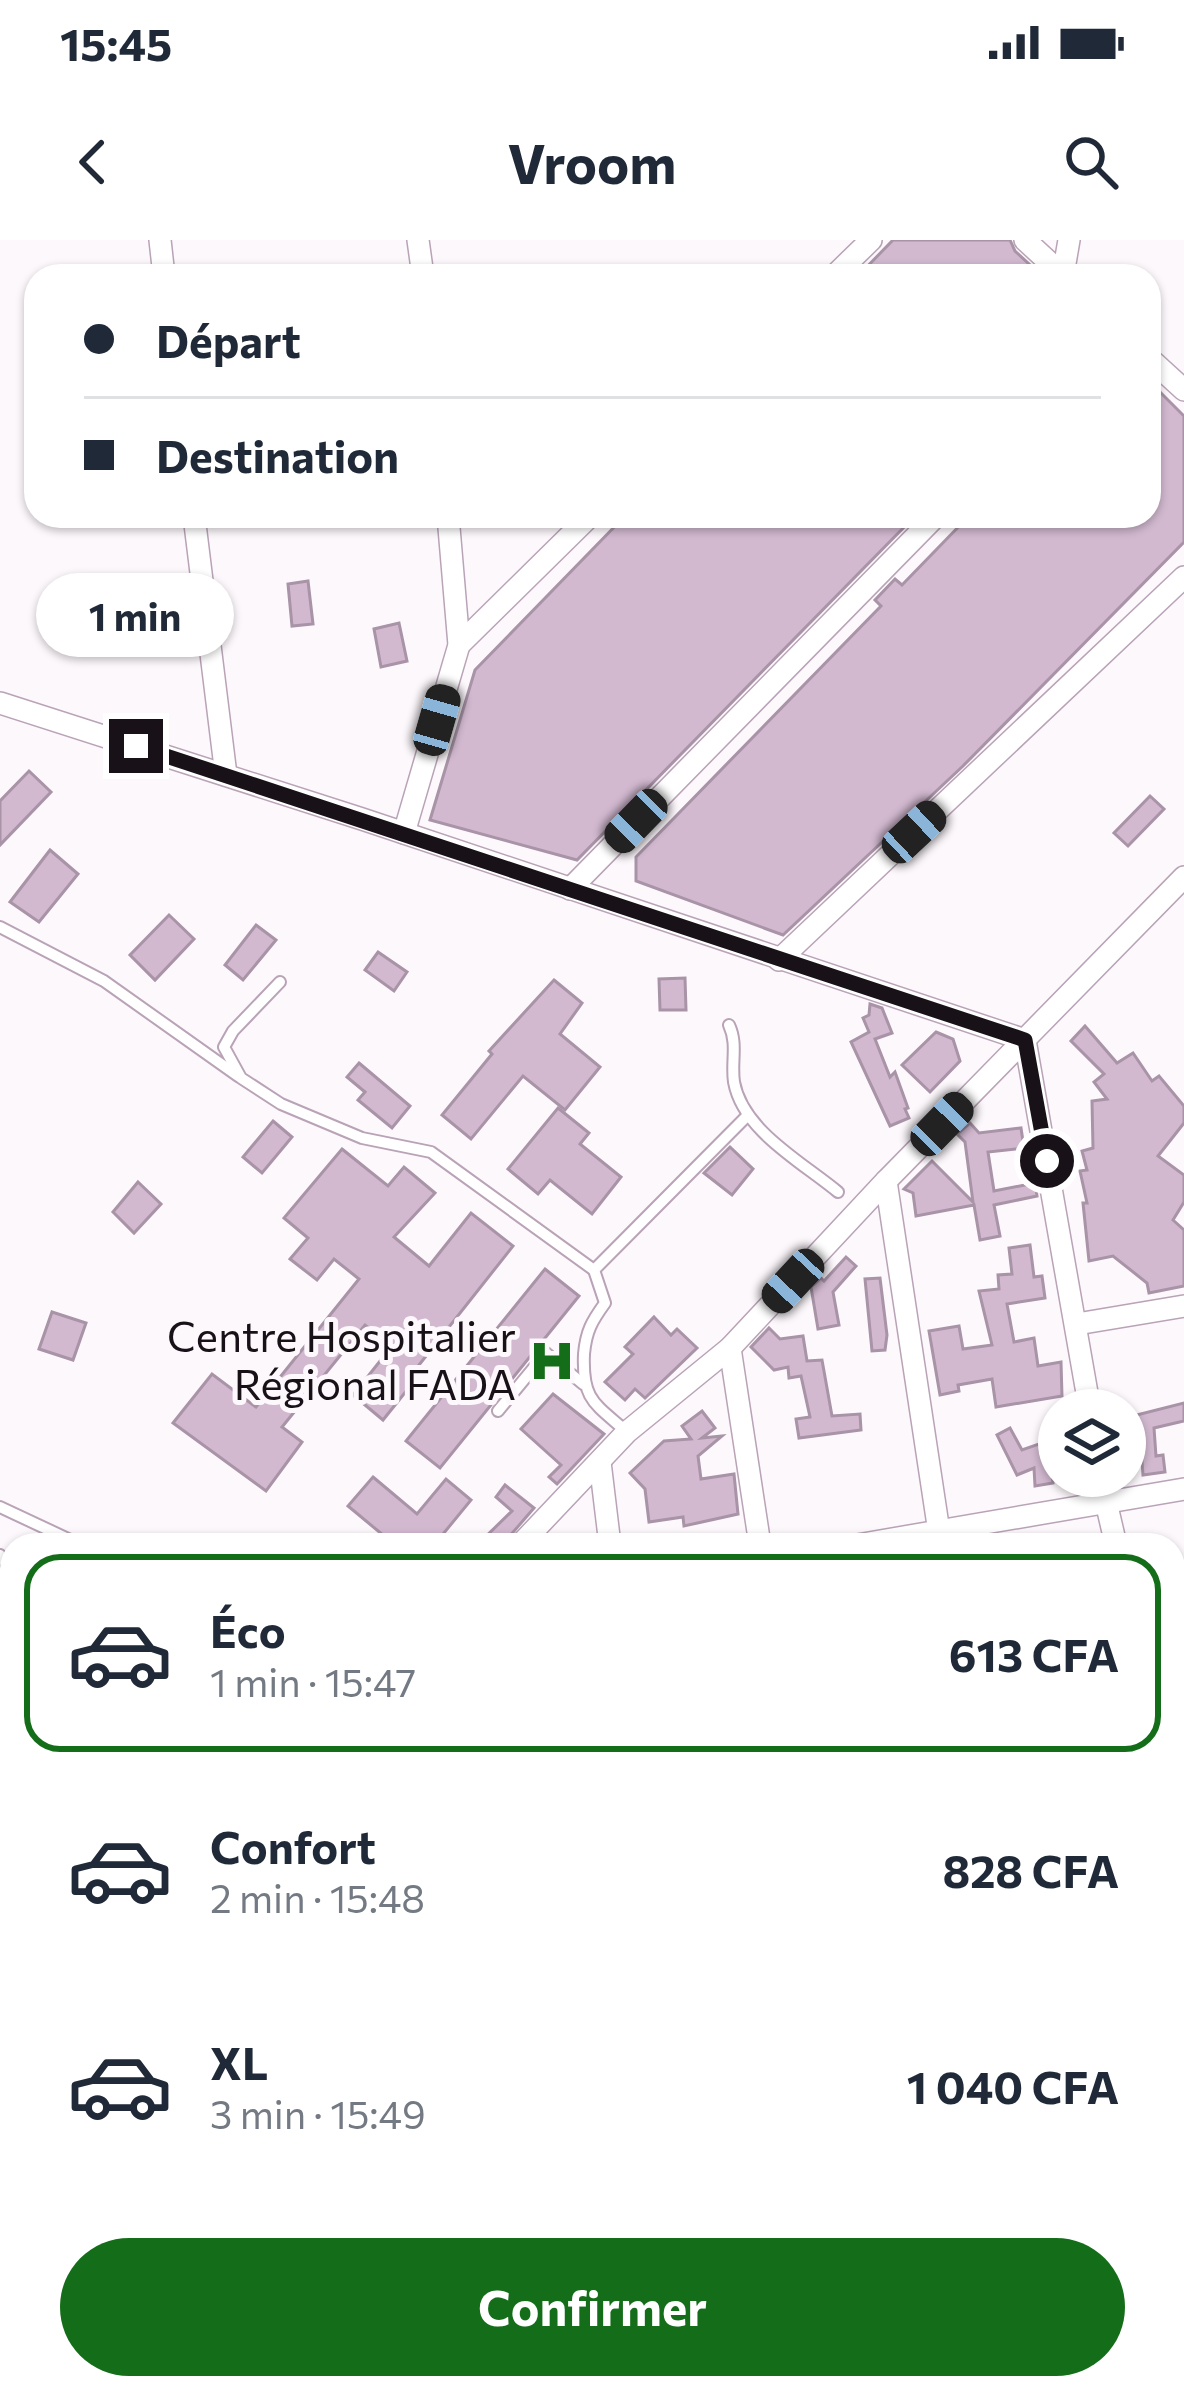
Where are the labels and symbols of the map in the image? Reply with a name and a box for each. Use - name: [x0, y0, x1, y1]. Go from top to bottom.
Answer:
- callout: 1 min: [37, 572, 235, 656]
- car: [410, 680, 464, 760]
- route end: [109, 719, 163, 773]
- car: [598, 783, 674, 859]
- car: [875, 794, 953, 870]
- car: [904, 1086, 980, 1162]
- route start: [1020, 1134, 1074, 1188]
- car: [755, 1242, 831, 1320]
- place label: Centre Hospitalier Régional FADA: [167, 1309, 516, 1409]
- hospital icon: Centre Hospitalier Régional FADA: [527, 1336, 577, 1386]

